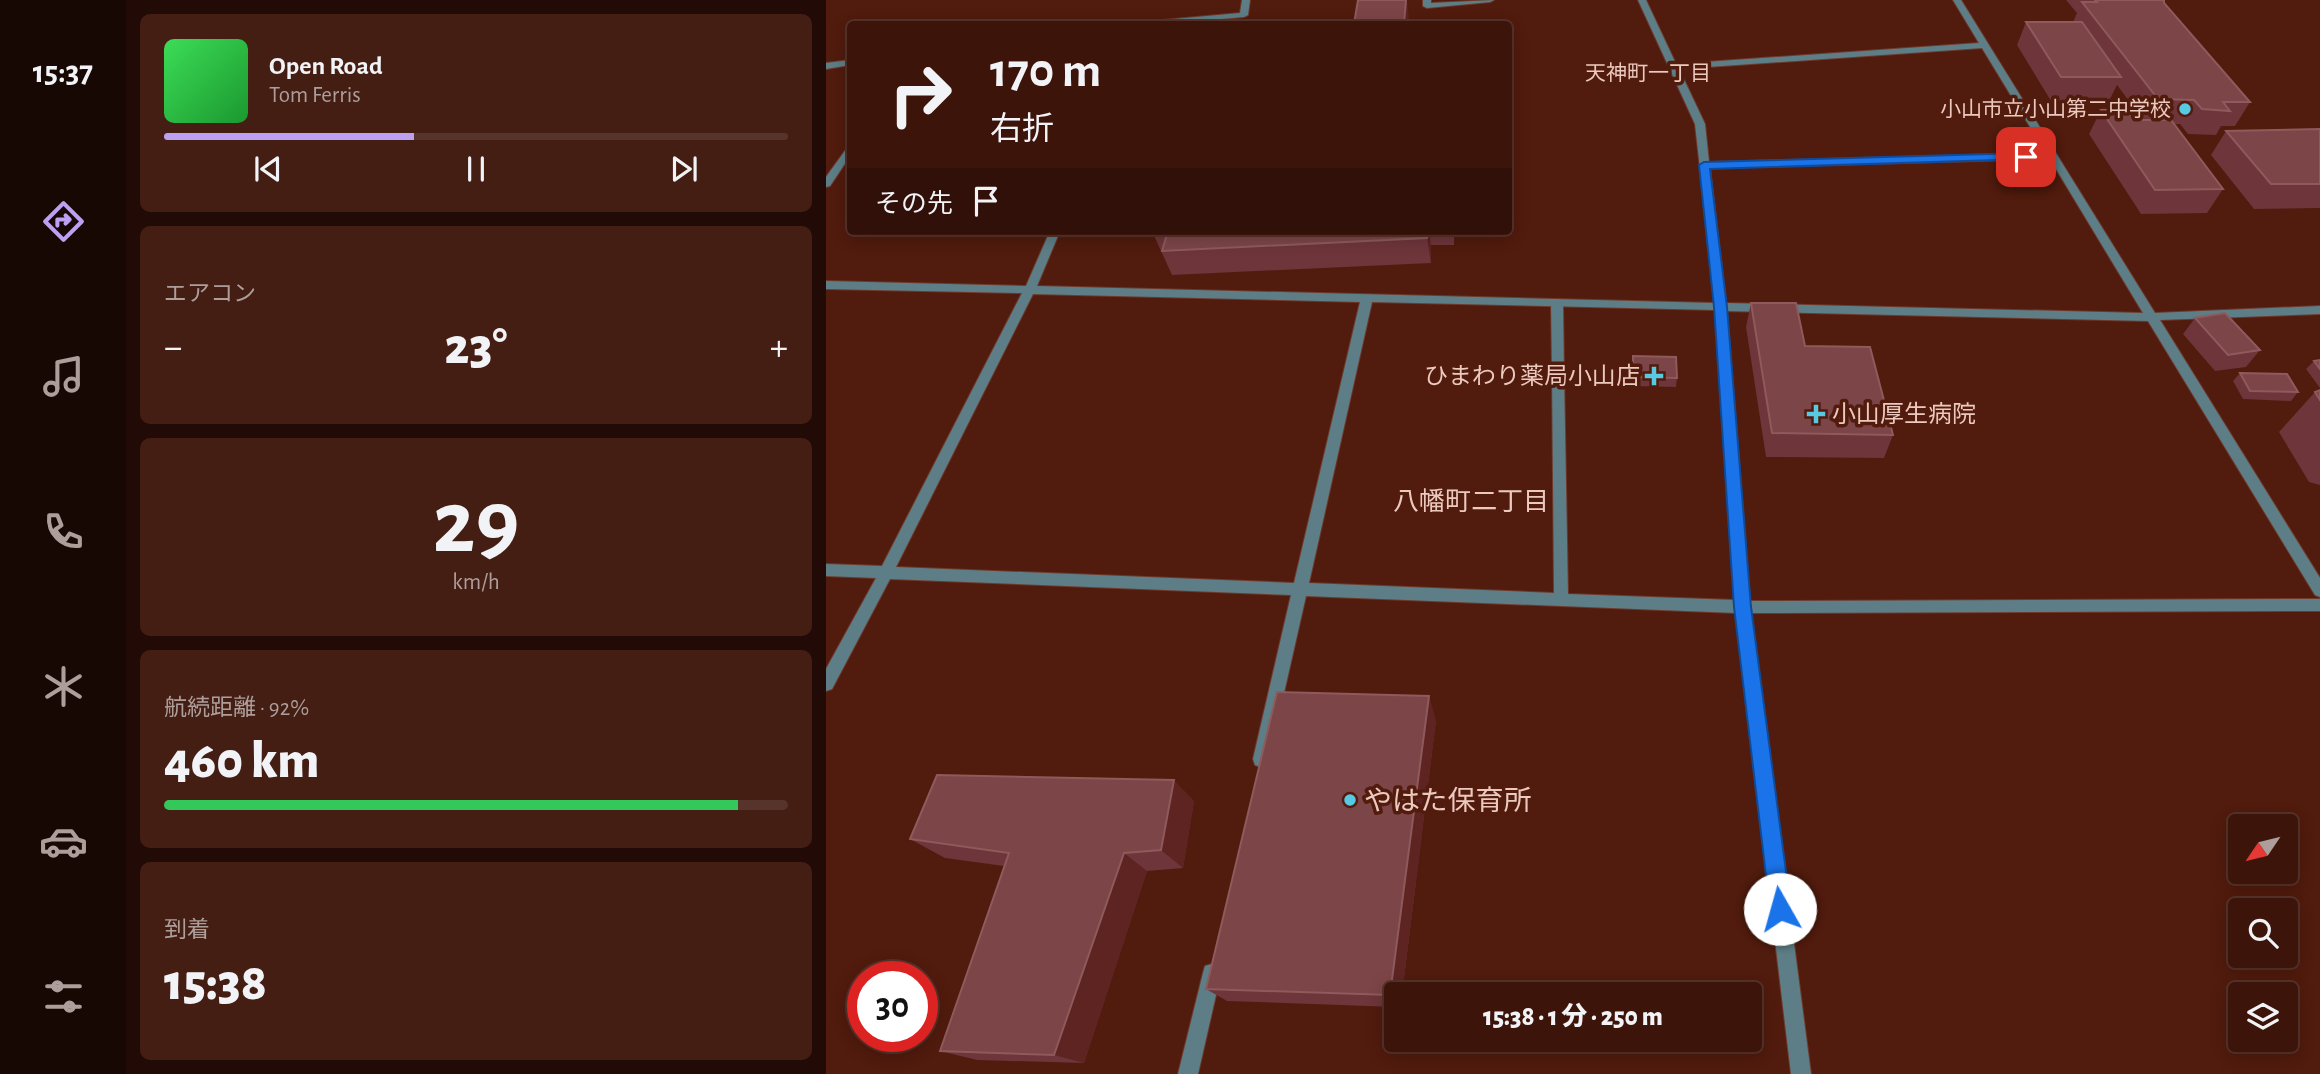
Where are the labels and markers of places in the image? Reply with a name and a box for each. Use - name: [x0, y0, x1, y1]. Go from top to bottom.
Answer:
- place label: 小山市立小山第二中学校: [1940, 98, 2171, 120]
- marker: 小山市立小山第二中学校: [2177, 101, 2193, 117]
- pin: [1996, 127, 2056, 187]
- place label: ひまわり薬局小山店: [1424, 363, 1640, 389]
- marker: ひまわり薬局小山店: [1646, 368, 1662, 384]
- place label: 小山厚生病院: [1832, 401, 1976, 427]
- marker: 小山厚生病院: [1806, 404, 1826, 424]
- place label: やはた保育所: [1364, 786, 1531, 816]
- marker: やはた保育所: [1342, 792, 1358, 808]

